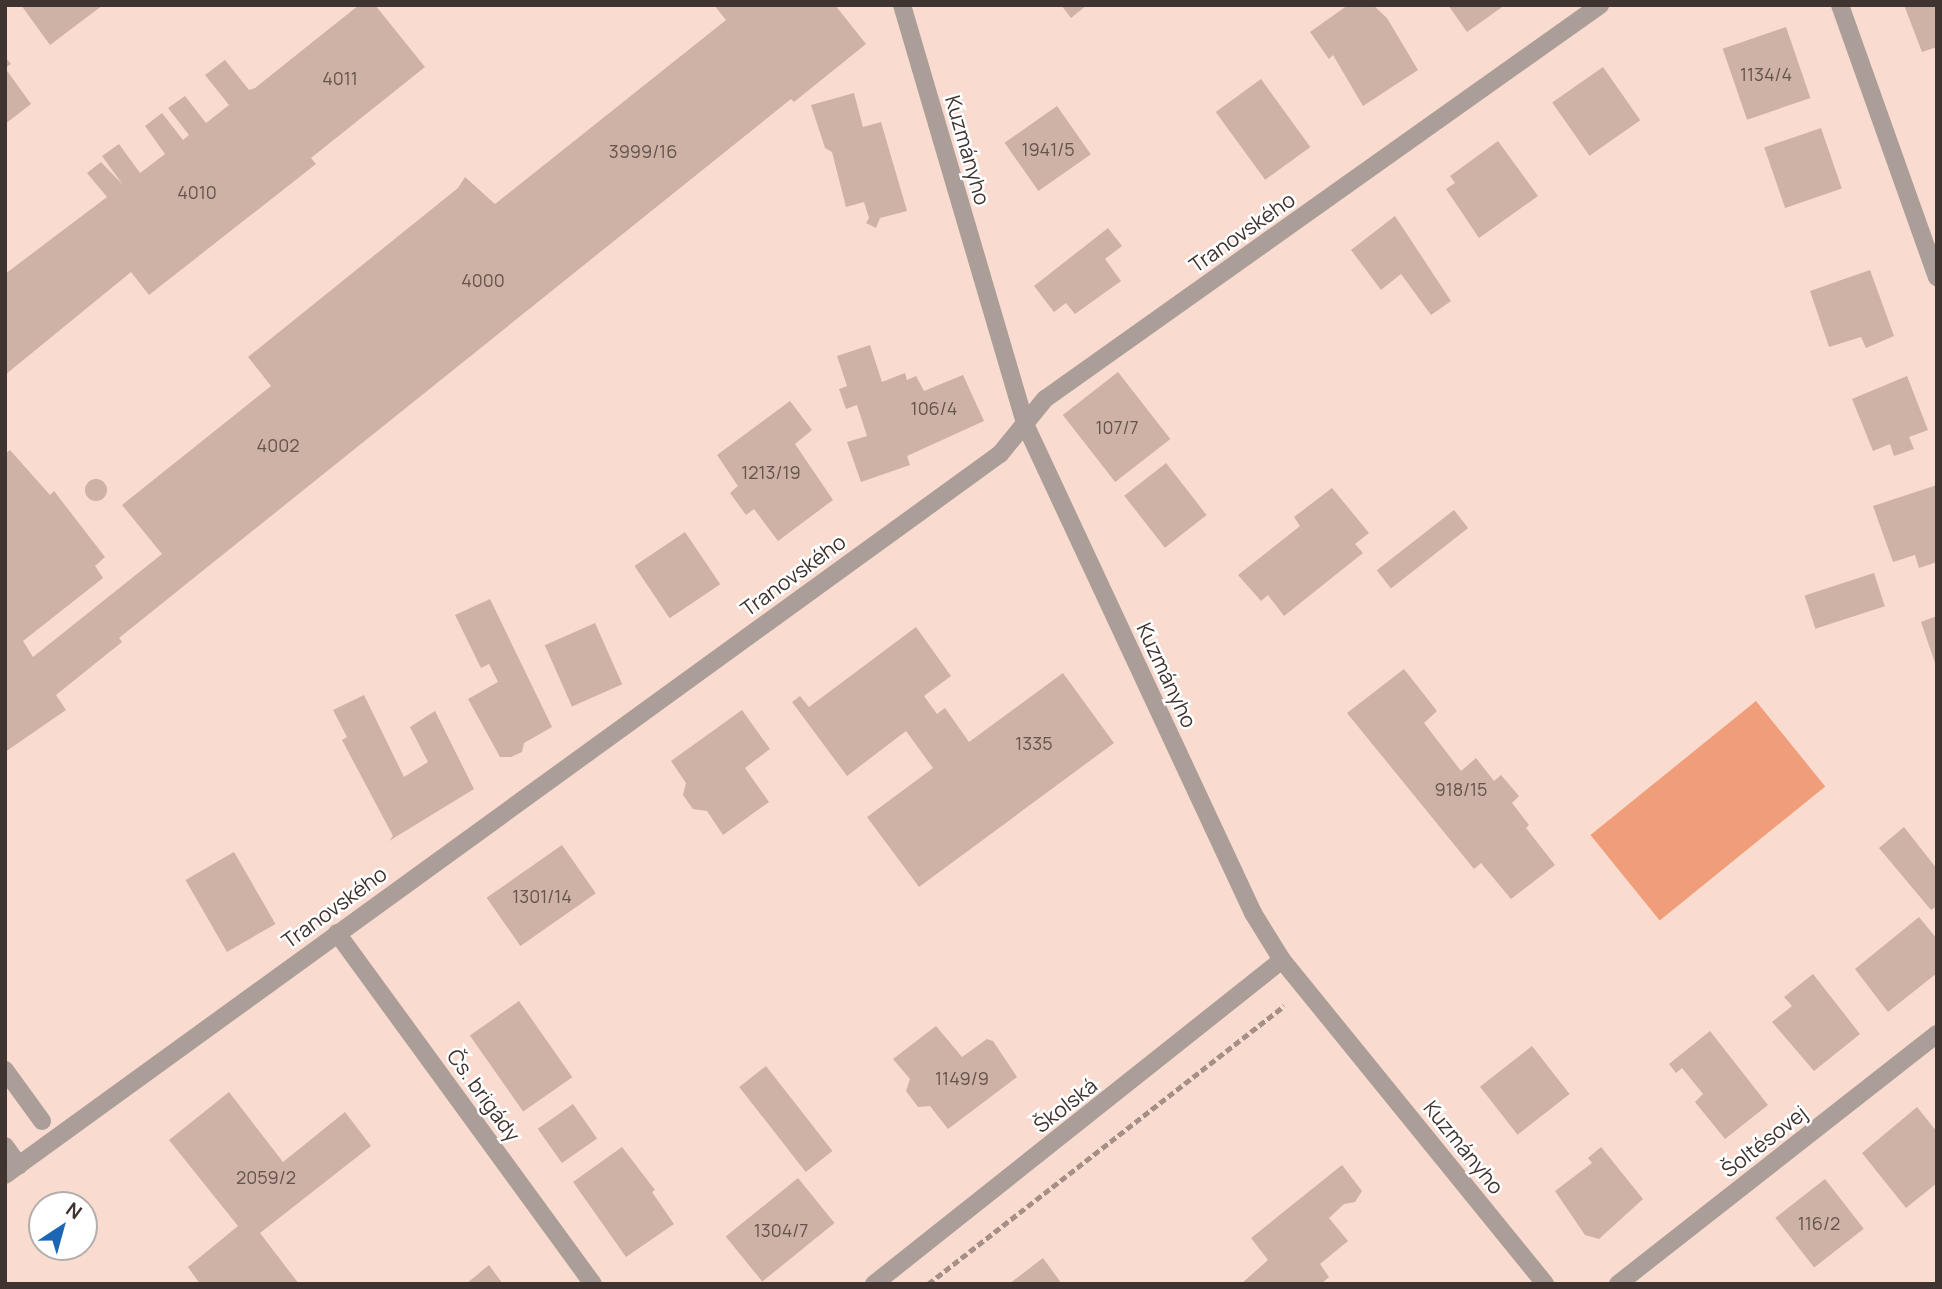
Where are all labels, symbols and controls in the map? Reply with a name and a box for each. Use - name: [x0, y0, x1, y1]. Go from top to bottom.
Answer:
- house number: 1134/4: [1740, 63, 1792, 85]
- house number: 4011: [322, 67, 358, 89]
- street label: Kuzmányho: [940, 92, 996, 208]
- house number: 1941/5: [1021, 138, 1075, 160]
- house number: 3999/16: [609, 140, 677, 162]
- house number: 4010: [177, 181, 217, 203]
- street label: Tranovského: [1184, 186, 1300, 278]
- house number: 4000: [461, 269, 505, 291]
- house number: 106/4: [911, 397, 957, 419]
- house number: 107/7: [1095, 416, 1139, 438]
- house number: 4002: [257, 434, 299, 456]
- house number: 1213/19: [741, 461, 801, 483]
- street label: Tranovského: [736, 529, 850, 621]
- street label: Kuzmányho: [1132, 619, 1202, 731]
- house number: 1335: [1015, 732, 1053, 754]
- house number: 918/15: [1434, 778, 1488, 800]
- street label: Tranovského: [277, 861, 391, 953]
- house number: 1301/14: [512, 885, 572, 907]
- street label: Čs. brigády: [442, 1044, 526, 1146]
- house number: 1149/9: [935, 1067, 989, 1089]
- street label: Školská: [1028, 1072, 1102, 1138]
- street label: Kuzmányho: [1419, 1095, 1509, 1199]
- street label: Šoltésovej: [1716, 1100, 1812, 1182]
- house number: 2059/2: [236, 1166, 296, 1188]
- north arrow: [28, 1191, 98, 1261]
- text: N: [61, 1196, 87, 1225]
- house number: 116/2: [1798, 1212, 1840, 1234]
- house number: 1304/7: [754, 1219, 808, 1241]

